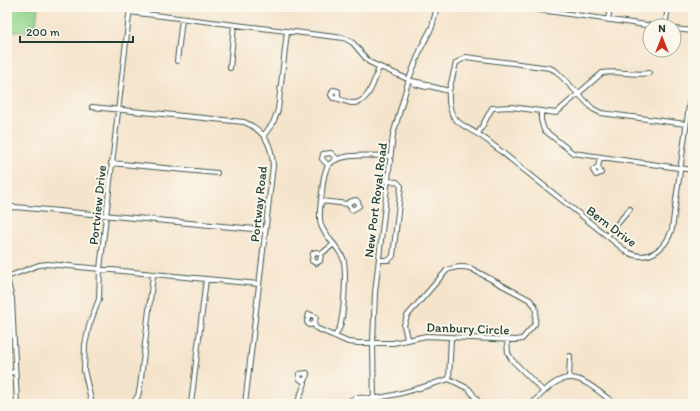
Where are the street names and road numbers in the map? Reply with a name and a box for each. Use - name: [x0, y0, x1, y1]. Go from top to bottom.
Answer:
- street label: New Port Royal Road: [361, 142, 390, 258]
- street label: Portview Drive: [86, 164, 109, 246]
- street label: Portway Road: [247, 165, 270, 243]
- street label: Bern Drive: [584, 203, 640, 250]
- street label: Danbury Circle: [426, 320, 510, 337]

